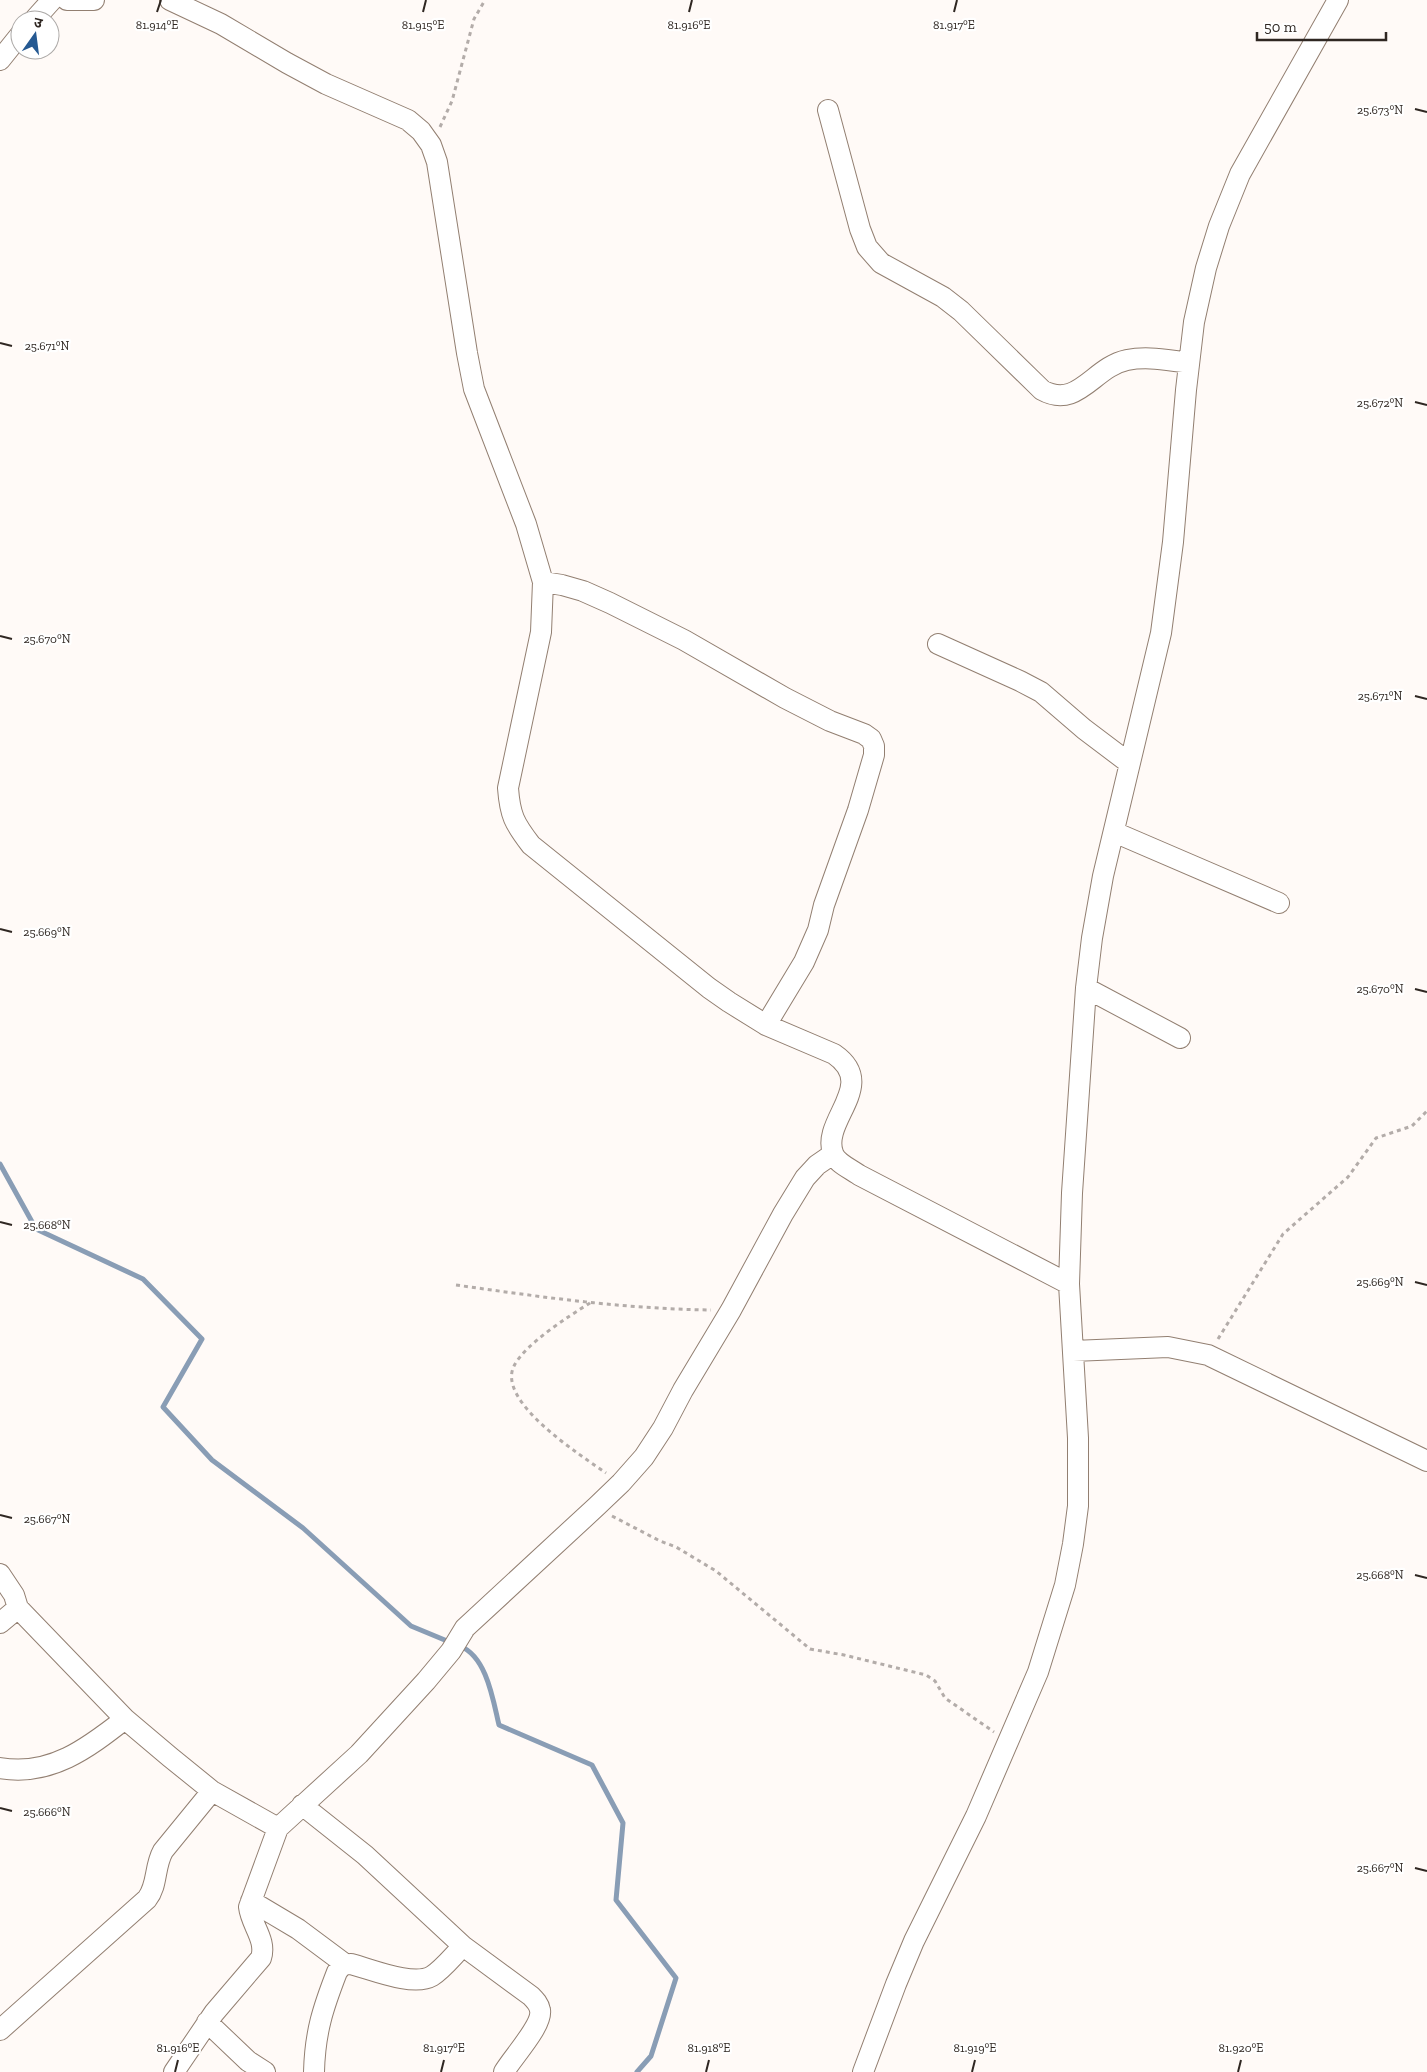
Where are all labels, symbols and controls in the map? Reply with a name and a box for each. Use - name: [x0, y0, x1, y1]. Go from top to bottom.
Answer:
- north arrow: [10, 10, 60, 60]
- scale bar: [1257, 10, 1386, 42]
- text: उ: [32, 14, 45, 32]
- text: 81.914°E: [136, 18, 178, 32]
- text: 81.915°E: [402, 18, 444, 32]
- text: 81.916°E: [668, 18, 710, 32]
- text: 81.917°E: [933, 18, 975, 32]
- text: 50 m: [1264, 18, 1297, 36]
- text: 25.673°N: [1357, 103, 1403, 117]
- text: 25.671°N: [25, 339, 69, 353]
- text: 25.672°N: [1357, 396, 1403, 410]
- text: 25.670°N: [23, 632, 71, 646]
- text: 25.671°N: [1358, 689, 1402, 703]
- text: 25.669°N: [23, 925, 71, 939]
- text: 25.670°N: [1356, 982, 1404, 996]
- text: 25.668°N: [23, 1218, 71, 1232]
- text: 25.669°N: [1356, 1275, 1404, 1289]
- text: 25.667°N: [24, 1512, 70, 1526]
- text: 25.668°N: [1356, 1568, 1404, 1582]
- text: 25.666°N: [23, 1805, 71, 1819]
- text: 25.667°N: [1357, 1861, 1403, 1875]
- text: 81.916°E: [157, 2041, 199, 2055]
- text: 81.917°E: [423, 2041, 465, 2055]
- text: 81.918°E: [688, 2041, 730, 2055]
- text: 81.919°E: [954, 2041, 996, 2055]
- text: 81.920°E: [1219, 2041, 1263, 2055]

